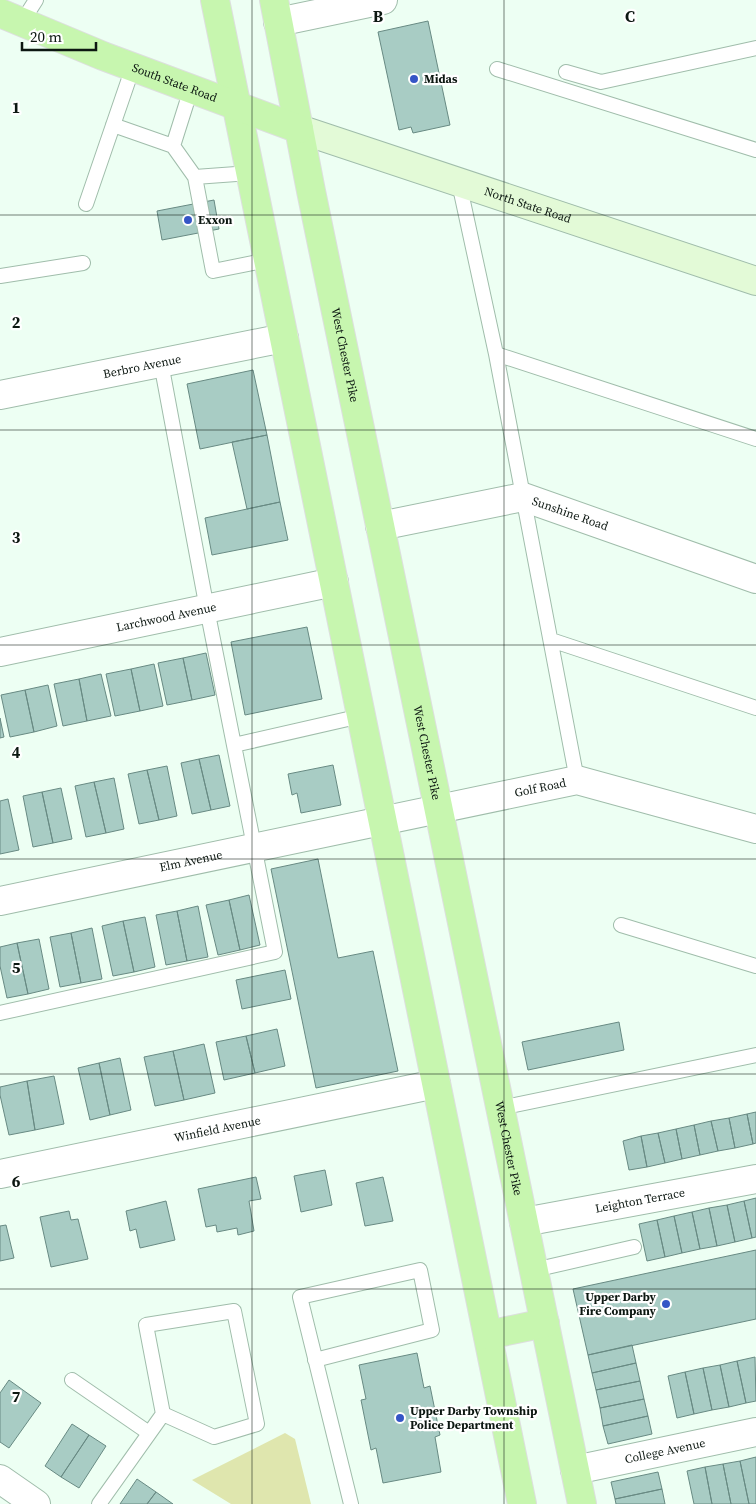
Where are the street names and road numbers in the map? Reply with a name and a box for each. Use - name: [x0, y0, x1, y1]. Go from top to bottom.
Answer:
- street label: South State Road: [130, 60, 220, 106]
- street label: North State Road: [482, 183, 573, 227]
- street label: West Chester Pike: [327, 306, 362, 404]
- street label: Berbro Avenue: [102, 351, 183, 382]
- street label: Sunshine Road: [530, 493, 611, 534]
- street label: Larchwood Avenue: [115, 599, 218, 635]
- street label: West Chester Pike: [409, 704, 444, 801]
- street label: Golf Road: [513, 774, 568, 801]
- street label: Elm Avenue: [158, 847, 224, 875]
- street label: West Chester Pike: [491, 1100, 526, 1197]
- street label: Winfield Avenue: [173, 1112, 262, 1146]
- street label: Leighton Terrace: [594, 1184, 686, 1217]
- street label: College Avenue: [623, 1435, 707, 1467]

